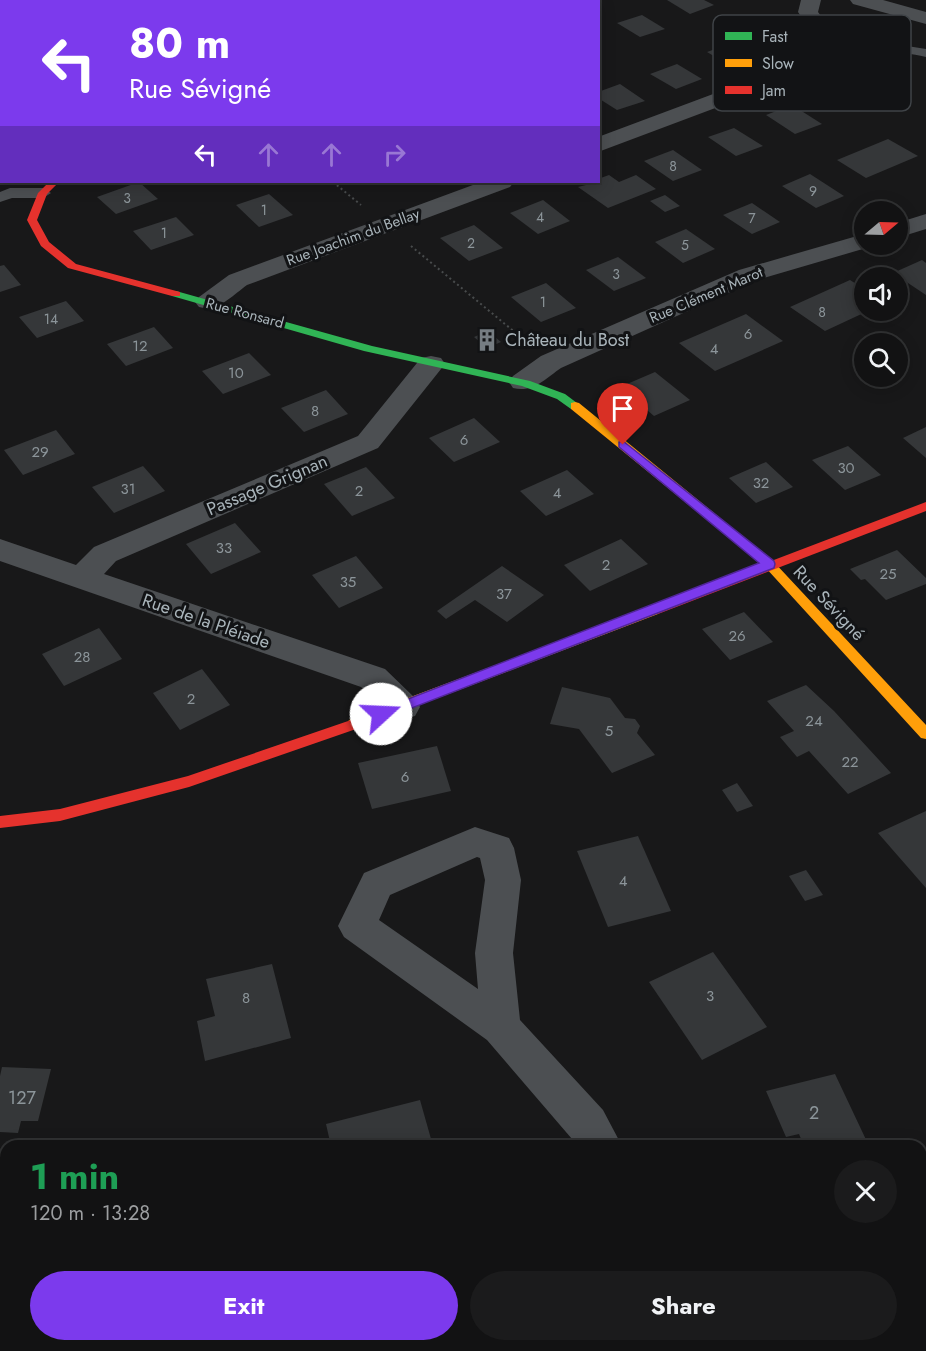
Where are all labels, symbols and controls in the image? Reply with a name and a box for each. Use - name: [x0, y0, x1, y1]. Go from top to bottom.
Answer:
- text: 80 m: [129, 13, 230, 74]
- legend: [713, 15, 911, 111]
- icon: left: [30, 24, 108, 102]
- text: Fast: [762, 25, 788, 48]
- text: Slow: [762, 52, 794, 75]
- text: Rue Sévigné: [129, 69, 271, 108]
- text: Jam: [760, 79, 786, 102]
- icon: left: [189, 138, 222, 171]
- icon: ahead: [252, 138, 285, 171]
- icon: ahead: [315, 138, 348, 171]
- icon: right: [378, 138, 411, 171]
- house number: 8: [669, 156, 677, 176]
- house number: 9: [809, 181, 817, 201]
- house number: 3: [123, 188, 131, 208]
- house number: 1: [261, 200, 267, 220]
- north arrow: [854, 201, 908, 255]
- map controls: [854, 201, 908, 387]
- street label: Rue Joachim du Bellay: [283, 203, 423, 271]
- house number: 4: [536, 207, 544, 227]
- house number: 7: [748, 208, 756, 228]
- house number: 1: [161, 223, 167, 243]
- house number: 2: [467, 233, 475, 253]
- house number: 5: [681, 235, 689, 255]
- street label: Rue Clément Marot: [646, 261, 767, 329]
- house number: 3: [612, 264, 620, 284]
- button: sound: [854, 267, 908, 321]
- street label: Rue Ronsard: [204, 292, 286, 334]
- house number: 1: [540, 292, 546, 312]
- house number: 8: [818, 302, 826, 322]
- house number: 14: [44, 309, 58, 329]
- house number: 6: [744, 323, 752, 345]
- building icon: Château du Bost: [474, 327, 500, 353]
- place label: Château du Bost: [505, 327, 630, 353]
- button: search: [854, 333, 908, 387]
- house number: 12: [132, 335, 148, 357]
- house number: 4: [710, 338, 719, 360]
- house number: 10: [228, 362, 244, 384]
- pin: [597, 383, 648, 445]
- icon: arrive: [606, 392, 639, 425]
- house number: 8: [311, 400, 319, 422]
- house number: 6: [460, 429, 468, 451]
- house number: 29: [31, 441, 49, 463]
- street label: Passage Grignan: [203, 448, 331, 522]
- house number: 30: [837, 457, 855, 479]
- house number: 32: [753, 472, 769, 494]
- house number: 31: [121, 478, 135, 500]
- house number: 2: [355, 480, 363, 502]
- house number: 4: [553, 482, 562, 504]
- house number: 33: [216, 537, 232, 559]
- house number: 2: [602, 554, 610, 576]
- street label: Rue Sévigné: [787, 559, 871, 647]
- house number: 25: [880, 563, 897, 585]
- house number: 35: [340, 571, 356, 593]
- house number: 37: [496, 583, 512, 605]
- street label: Rue de la Pléiade: [139, 587, 273, 655]
- house number: 26: [728, 625, 746, 647]
- house number: 28: [74, 646, 90, 668]
- position arrow: [349, 682, 413, 746]
- house number: 2: [187, 688, 195, 710]
- house number: 24: [805, 710, 823, 732]
- house number: 5: [605, 720, 613, 742]
- house number: 22: [841, 751, 859, 773]
- house number: 6: [401, 766, 409, 788]
- house number: 4: [619, 870, 628, 892]
- house number: 3: [706, 985, 714, 1007]
- house number: 8: [242, 987, 250, 1009]
- house number: 127: [8, 1085, 36, 1111]
- house number: 2: [809, 1100, 819, 1126]
- text: 1 min: [30, 1150, 119, 1202]
- button: close: [834, 1160, 897, 1223]
- text: 120 m · 13:28: [30, 1199, 150, 1228]
- button: Exit: [30, 1271, 458, 1340]
- button: Share: [470, 1271, 897, 1340]

